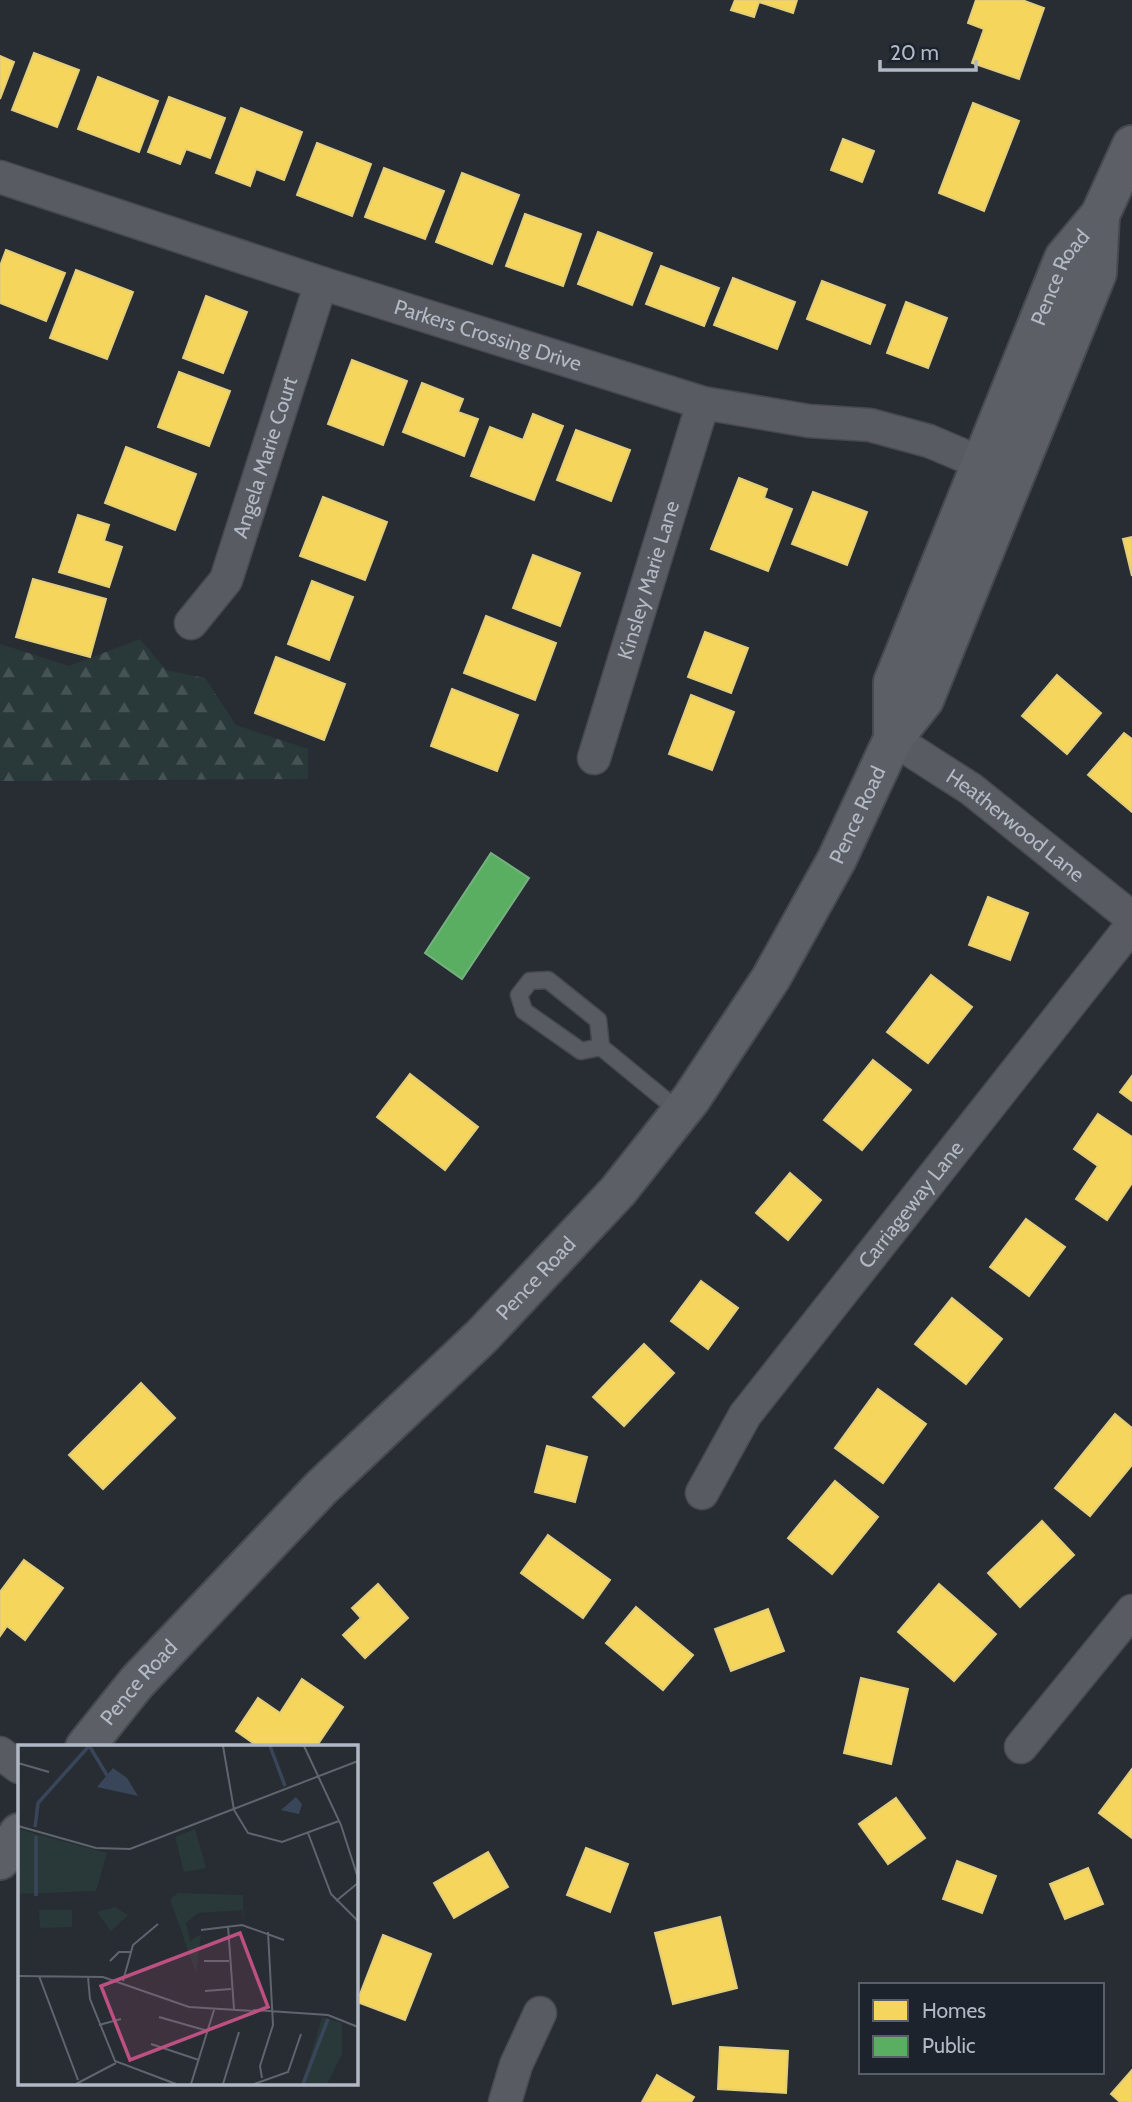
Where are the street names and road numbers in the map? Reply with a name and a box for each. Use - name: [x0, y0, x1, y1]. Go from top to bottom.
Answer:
- street label: Pence Road: [1025, 224, 1095, 329]
- street label: Parkers Crossing Drive: [391, 294, 585, 376]
- street label: Angela Marie Court: [227, 373, 302, 541]
- street label: Kinsley Marie Lane: [612, 497, 684, 663]
- street label: Pence Road: [824, 762, 891, 867]
- street label: Heatherwood Lane: [942, 763, 1090, 887]
- street label: Carriageway Lane: [853, 1136, 969, 1273]
- street label: Pence Road: [491, 1231, 581, 1325]
- street label: Pence Road: [95, 1635, 182, 1730]

